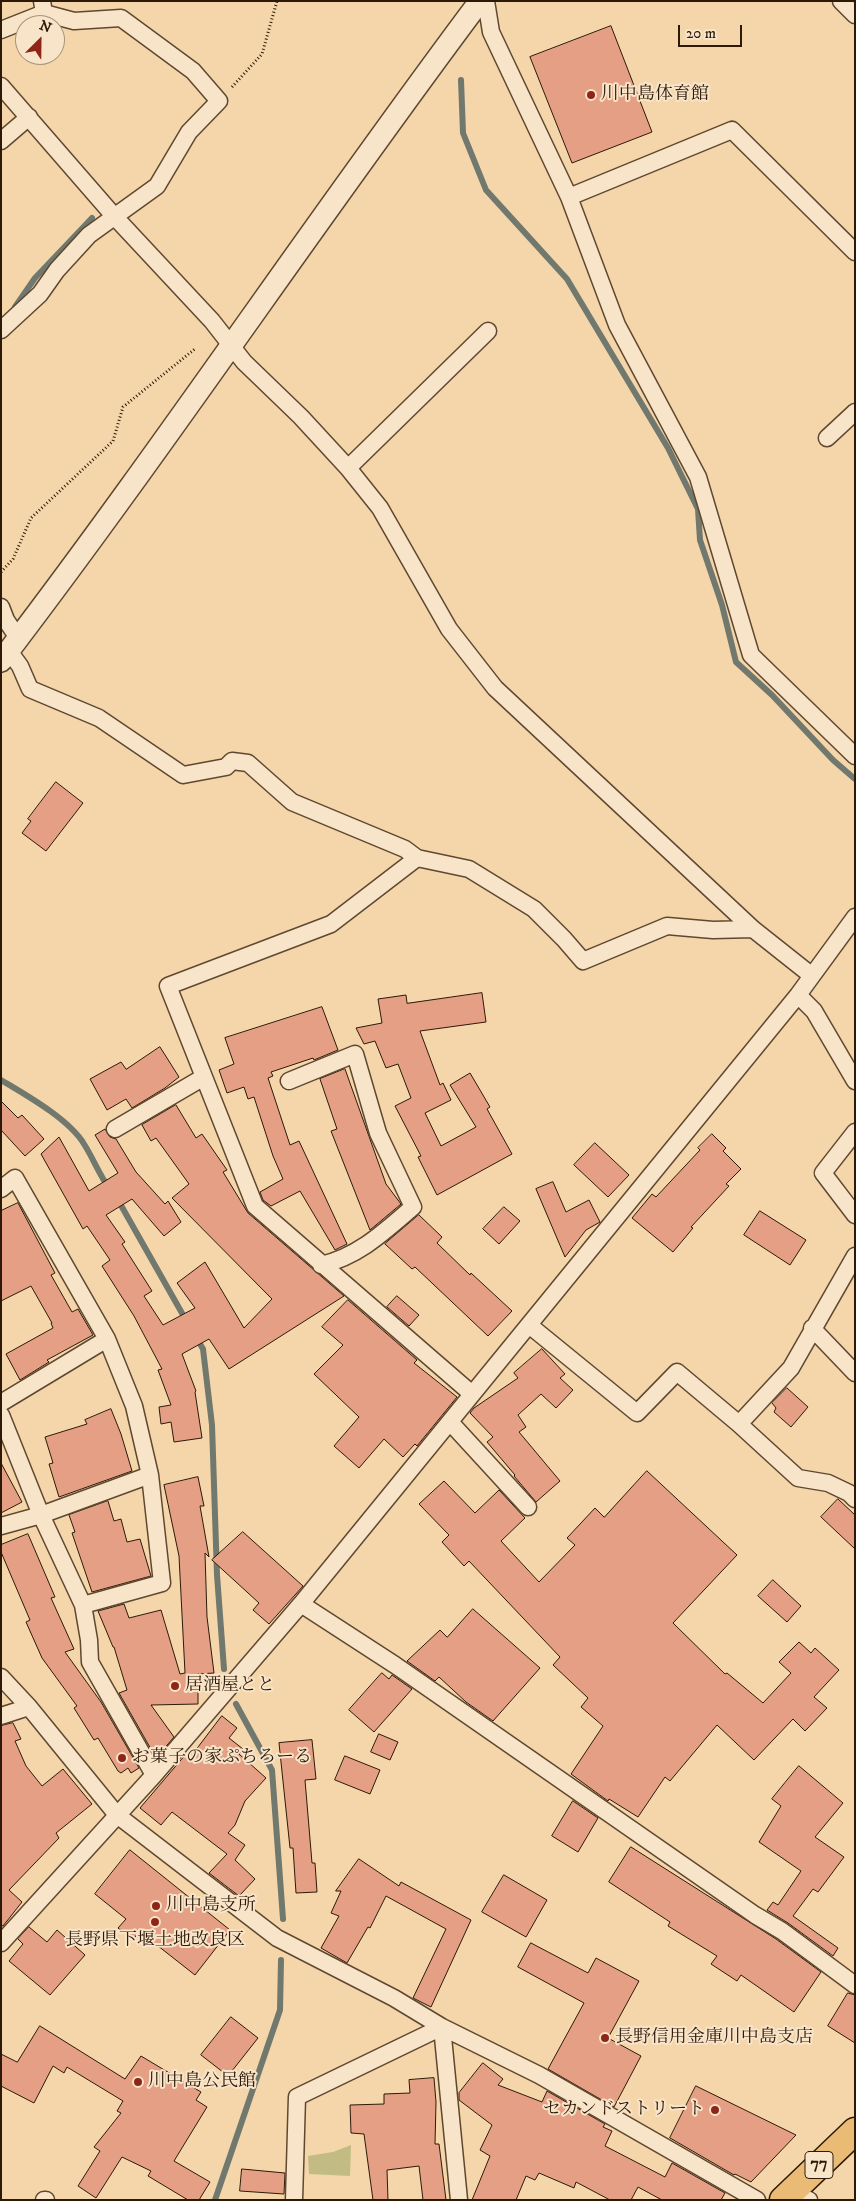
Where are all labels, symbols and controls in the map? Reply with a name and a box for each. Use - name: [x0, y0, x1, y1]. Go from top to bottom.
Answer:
- north arrow: [15, 15, 65, 65]
- scale bar: [681, 15, 745, 47]
- text: N: [37, 17, 54, 38]
- text: 20 m: [686, 24, 716, 43]
- place label: 川中島体育館: [601, 84, 709, 106]
- marker: 川中島体育館: [585, 89, 597, 101]
- place label: 居酒屋とと: [185, 1675, 275, 1697]
- marker: 居酒屋とと: [169, 1680, 181, 1692]
- place label: お菓子の家ぷちろーる: [132, 1747, 312, 1769]
- marker: お菓子の家ぷちろーる: [116, 1752, 128, 1764]
- place label: 川中島支所: [166, 1895, 256, 1917]
- marker: 川中島支所: [150, 1900, 162, 1912]
- marker: 長野県下堰土地改良区: [149, 1916, 161, 1928]
- place label: 長野県下堰土地改良区: [65, 1930, 245, 1952]
- place label: 長野信用金庫川中島支店: [615, 2027, 813, 2049]
- marker: 長野信用金庫川中島支店: [599, 2032, 611, 2044]
- place label: 川中島公民館: [148, 2071, 256, 2093]
- marker: 川中島公民館: [132, 2076, 144, 2088]
- place label: セカンドストリート: [543, 2099, 705, 2121]
- marker: セカンドストリート: [709, 2104, 721, 2116]
- road number: 77: [805, 2152, 833, 2178]

